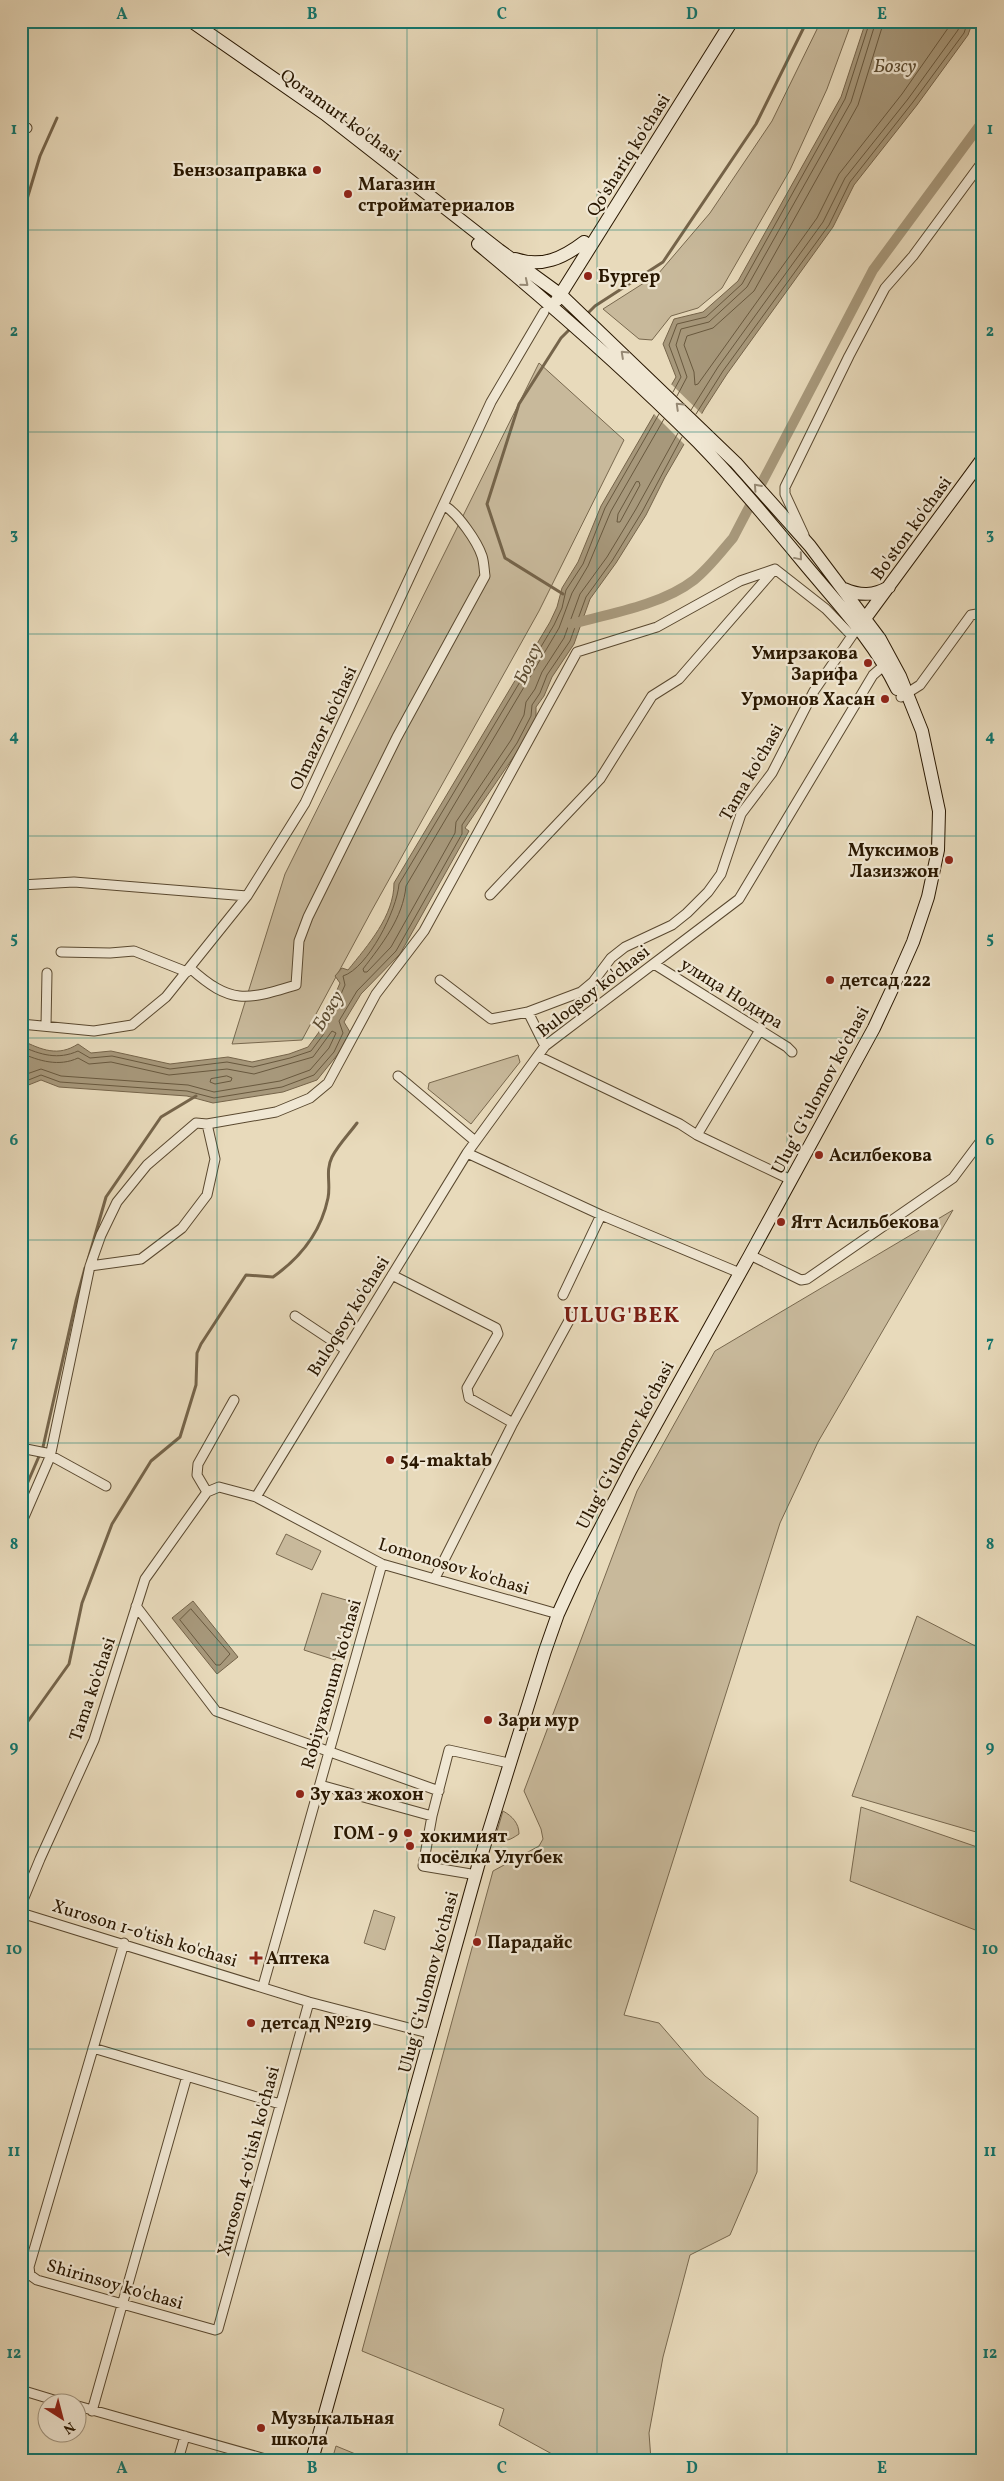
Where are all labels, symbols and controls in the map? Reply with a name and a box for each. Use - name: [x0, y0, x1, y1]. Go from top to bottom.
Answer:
- text: A: [116, 4, 128, 26]
- text: B: [307, 4, 318, 26]
- text: C: [497, 4, 507, 26]
- text: D: [686, 4, 698, 26]
- text: E: [877, 4, 887, 26]
- water label: Бозсу: [874, 54, 917, 80]
- street label: Qoramurt ko'chasi: [274, 64, 406, 169]
- street label: Qo'shariq ko'chasi: [581, 90, 677, 222]
- text: 1: [11, 119, 17, 141]
- text: 1: [987, 119, 993, 141]
- place label: Бензозаправка: [173, 159, 307, 184]
- marker: Бензозаправка: [311, 164, 323, 176]
- place label: Магазин стройматериалов: [358, 173, 515, 219]
- marker: Магазин стройматериалов: [342, 188, 354, 200]
- place label: Бургер: [598, 265, 660, 290]
- marker: Бургер: [582, 270, 594, 282]
- one-way arrow: [519, 277, 528, 286]
- text: 2: [10, 321, 18, 343]
- text: 2: [986, 321, 994, 343]
- one-way arrow: [620, 351, 629, 360]
- one-way arrow: [676, 403, 685, 412]
- street label: Bo'ston ko'chasi: [866, 472, 958, 586]
- one-way arrow: [754, 483, 763, 492]
- text: 3: [10, 524, 18, 546]
- text: 3: [986, 524, 994, 546]
- one-way arrow: [793, 551, 802, 560]
- water label: Бозсу: [508, 639, 550, 689]
- place label: Умирзакова Зарифа: [752, 642, 858, 688]
- marker: Умирзакова Зарифа: [862, 657, 874, 669]
- street label: Olmazor ko'chasi: [285, 662, 364, 795]
- place label: Урмонов Хасан: [741, 688, 875, 713]
- marker: Урмонов Хасан: [879, 693, 891, 705]
- street label: Tama ko'chasi: [714, 720, 790, 826]
- text: 4: [9, 726, 19, 748]
- text: 4: [985, 726, 995, 748]
- place label: Муксимов Лазизжон: [848, 839, 939, 885]
- marker: Муксимов Лазизжон: [943, 854, 955, 866]
- text: 5: [10, 928, 18, 950]
- text: 5: [986, 928, 994, 950]
- street label: Buloqsoy ko'chasi: [532, 940, 656, 1044]
- street label: улица Нодира: [675, 953, 788, 1036]
- place label: детсад 222: [840, 969, 931, 994]
- marker: детсад 222: [824, 974, 836, 986]
- water label: Бозсу: [307, 986, 351, 1036]
- street label: Ulugʻ Gʻulomov koʻchasi: [766, 1002, 876, 1179]
- text: 6: [10, 1130, 19, 1152]
- text: 6: [986, 1130, 995, 1152]
- place label: Асилбекова: [829, 1144, 932, 1169]
- marker: Асилбекова: [813, 1149, 825, 1161]
- place label: Ятт Асильбекова: [791, 1211, 939, 1236]
- marker: Ятт Асильбекова: [775, 1216, 787, 1228]
- street label: Buloqsoy ko'chasi: [302, 1252, 396, 1382]
- district label: ULUG'BEK: [564, 1301, 680, 1332]
- text: 7: [10, 1332, 18, 1354]
- text: 7: [986, 1332, 994, 1354]
- street label: Ulugʻ Gʻulomov koʻchasi: [571, 1357, 681, 1534]
- place label: 54-maktab: [400, 1449, 492, 1474]
- marker: 54-maktab: [384, 1454, 396, 1466]
- street label: Lomonosov ko'chasi: [375, 1533, 532, 1602]
- text: 8: [10, 1534, 18, 1556]
- text: 8: [986, 1534, 994, 1556]
- street label: Robiyaxonum ko'chasi: [296, 1597, 369, 1772]
- street label: Tama ko'chasi: [64, 1634, 123, 1745]
- place label: Зари мур: [498, 1709, 579, 1734]
- marker: Зари мур: [482, 1714, 494, 1726]
- text: 9: [10, 1737, 19, 1759]
- text: 9: [986, 1737, 995, 1759]
- place label: Зу хаз жохон: [310, 1783, 424, 1808]
- marker: Зу хаз жохон: [294, 1788, 306, 1800]
- place label: ГОМ - 9: [333, 1822, 398, 1847]
- place label: хокимият посёлка Улугбек: [420, 1825, 563, 1871]
- marker: ГОМ - 9: [402, 1827, 414, 1839]
- marker: хокимият посёлка Улугбек: [404, 1840, 416, 1852]
- street label: Ulugʻ Gʻulomov koʻchasi: [393, 1889, 466, 2076]
- street label: Хuroson 1-o'tish ko'chasi: [49, 1894, 240, 1975]
- place label: Парадайс: [487, 1931, 572, 1956]
- marker: Парадайс: [471, 1936, 483, 1948]
- text: 10: [6, 1939, 22, 1961]
- text: 10: [982, 1939, 998, 1961]
- place label: Аптека: [266, 1947, 330, 1972]
- marker: Аптека: [250, 1952, 262, 1964]
- place label: детсад №219: [261, 2012, 372, 2037]
- marker: детсад №219: [245, 2017, 257, 2029]
- street label: Xuroson 4-o'tish ko'chasi: [212, 2064, 287, 2259]
- text: 11: [8, 2141, 20, 2163]
- text: 11: [984, 2141, 996, 2163]
- street label: Shirinsoy ko'chasi: [43, 2254, 186, 2317]
- text: 12: [7, 2343, 21, 2365]
- text: 12: [983, 2343, 997, 2365]
- north arrow: [38, 2394, 88, 2444]
- place label: Музыкальная школа: [271, 2407, 394, 2453]
- text: N: [59, 2417, 78, 2438]
- marker: Музыкальная школа: [255, 2422, 267, 2434]
- text: A: [116, 2458, 128, 2480]
- text: B: [307, 2458, 318, 2480]
- text: C: [497, 2458, 507, 2480]
- text: D: [686, 2458, 698, 2480]
- text: E: [877, 2458, 887, 2480]

